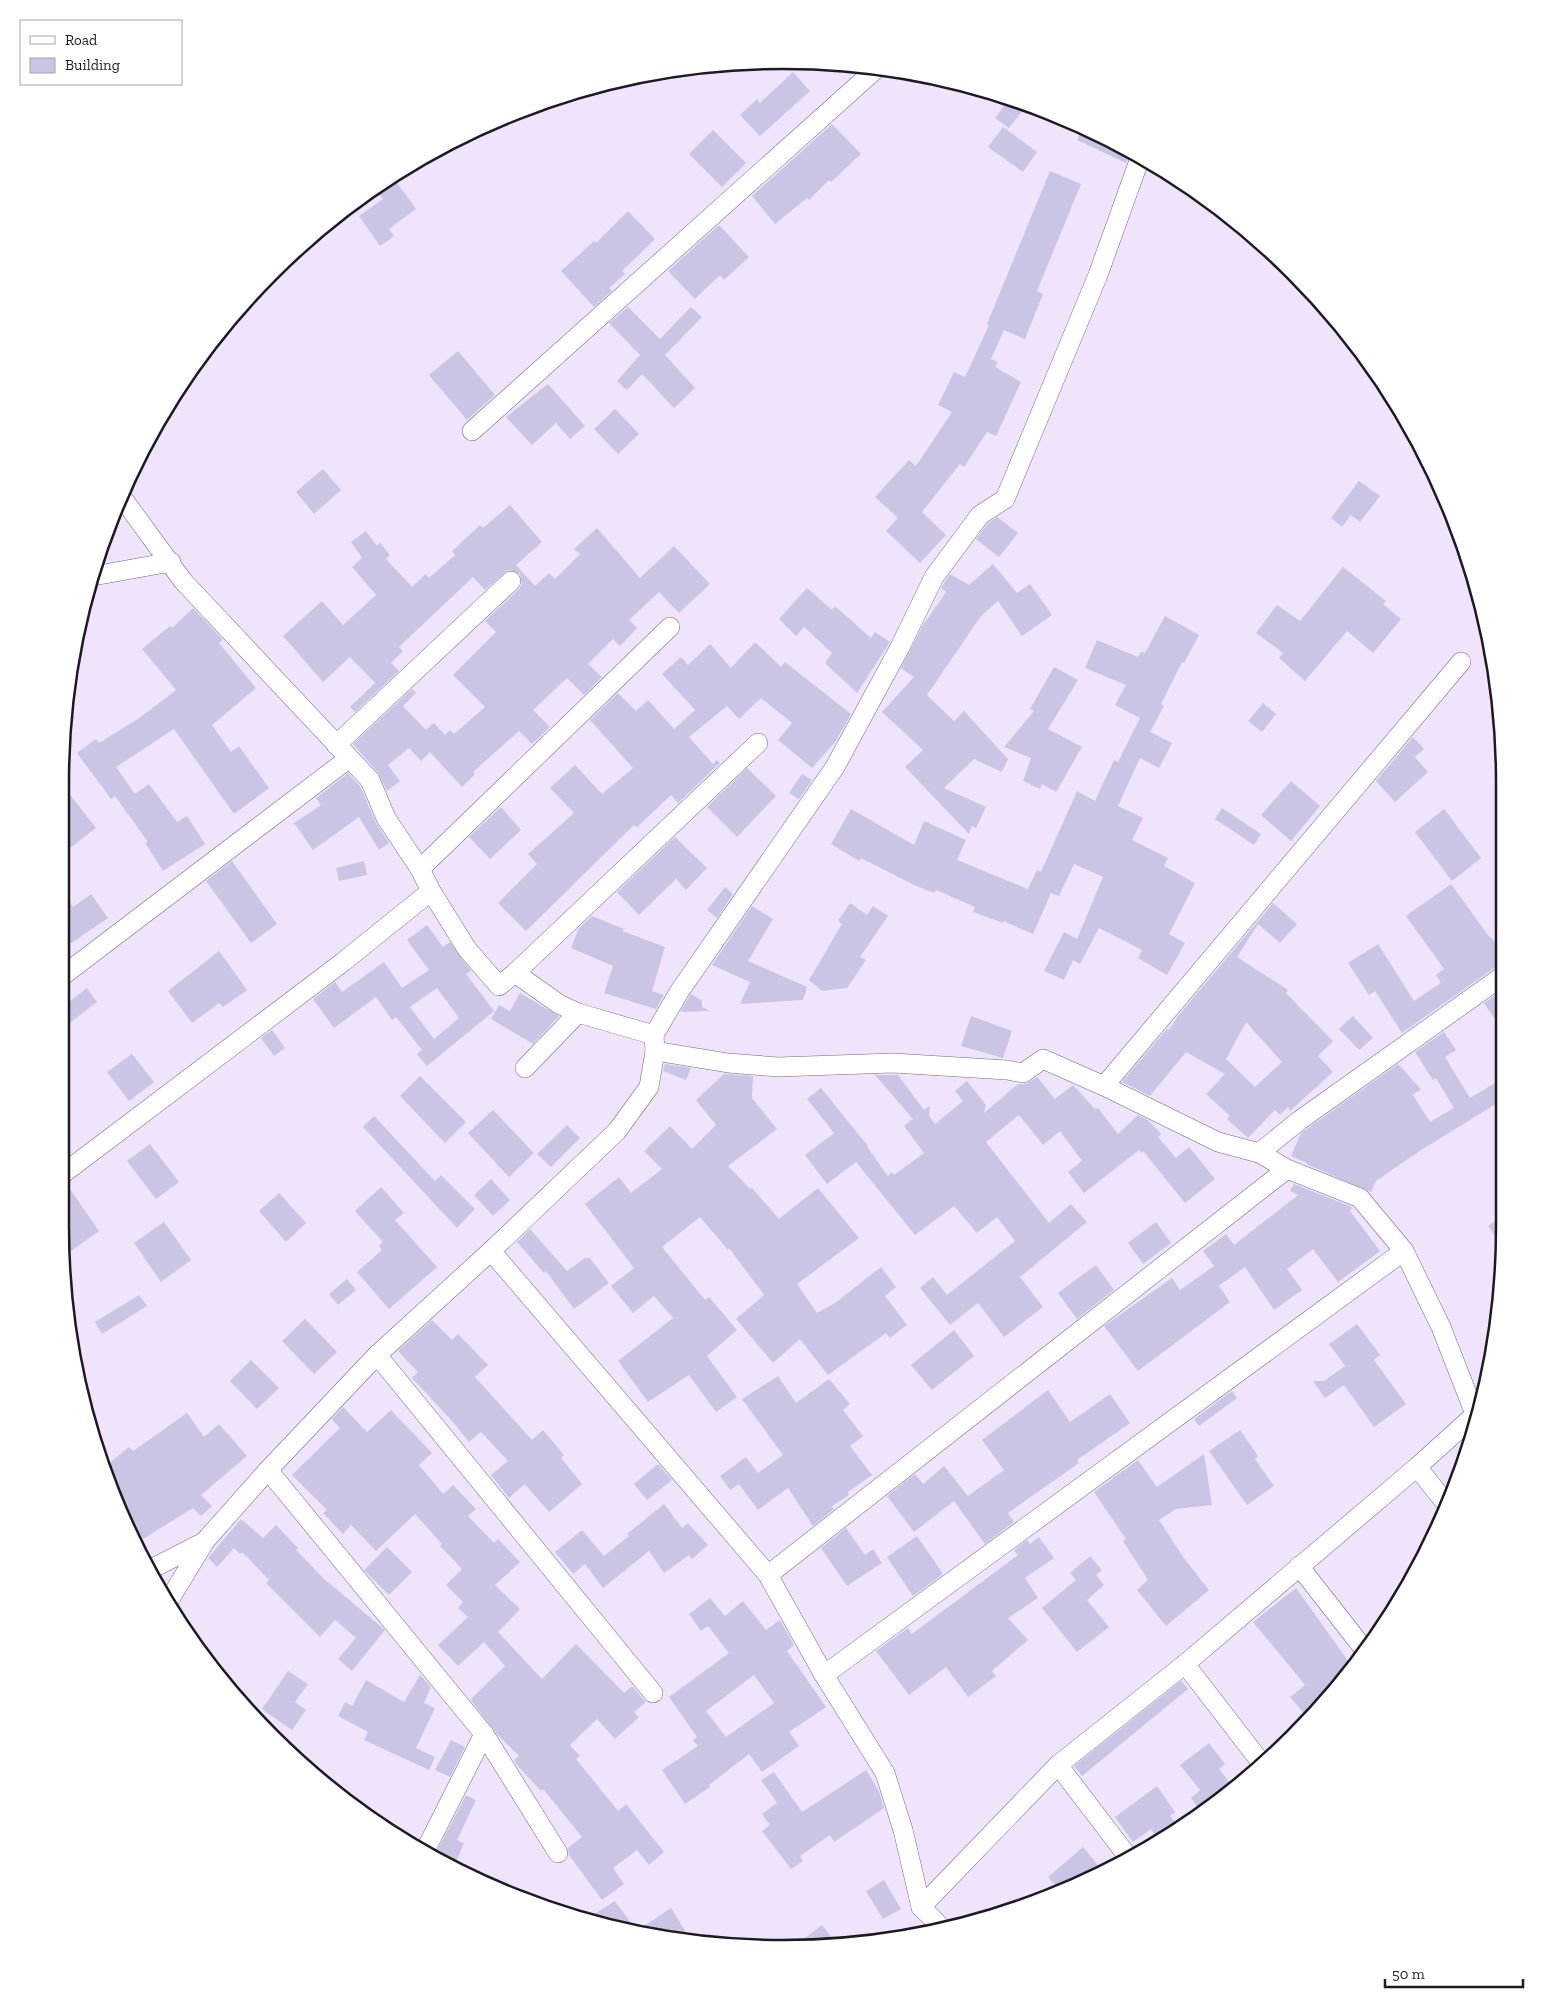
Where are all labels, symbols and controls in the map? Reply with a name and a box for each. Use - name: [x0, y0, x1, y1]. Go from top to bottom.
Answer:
- legend: [20, 20, 182, 85]
- text: Road: [65, 31, 98, 49]
- text: Building: [65, 56, 120, 74]
- scale bar: [1385, 1956, 1522, 1988]
- text: 50 m: [1392, 1965, 1425, 1983]

